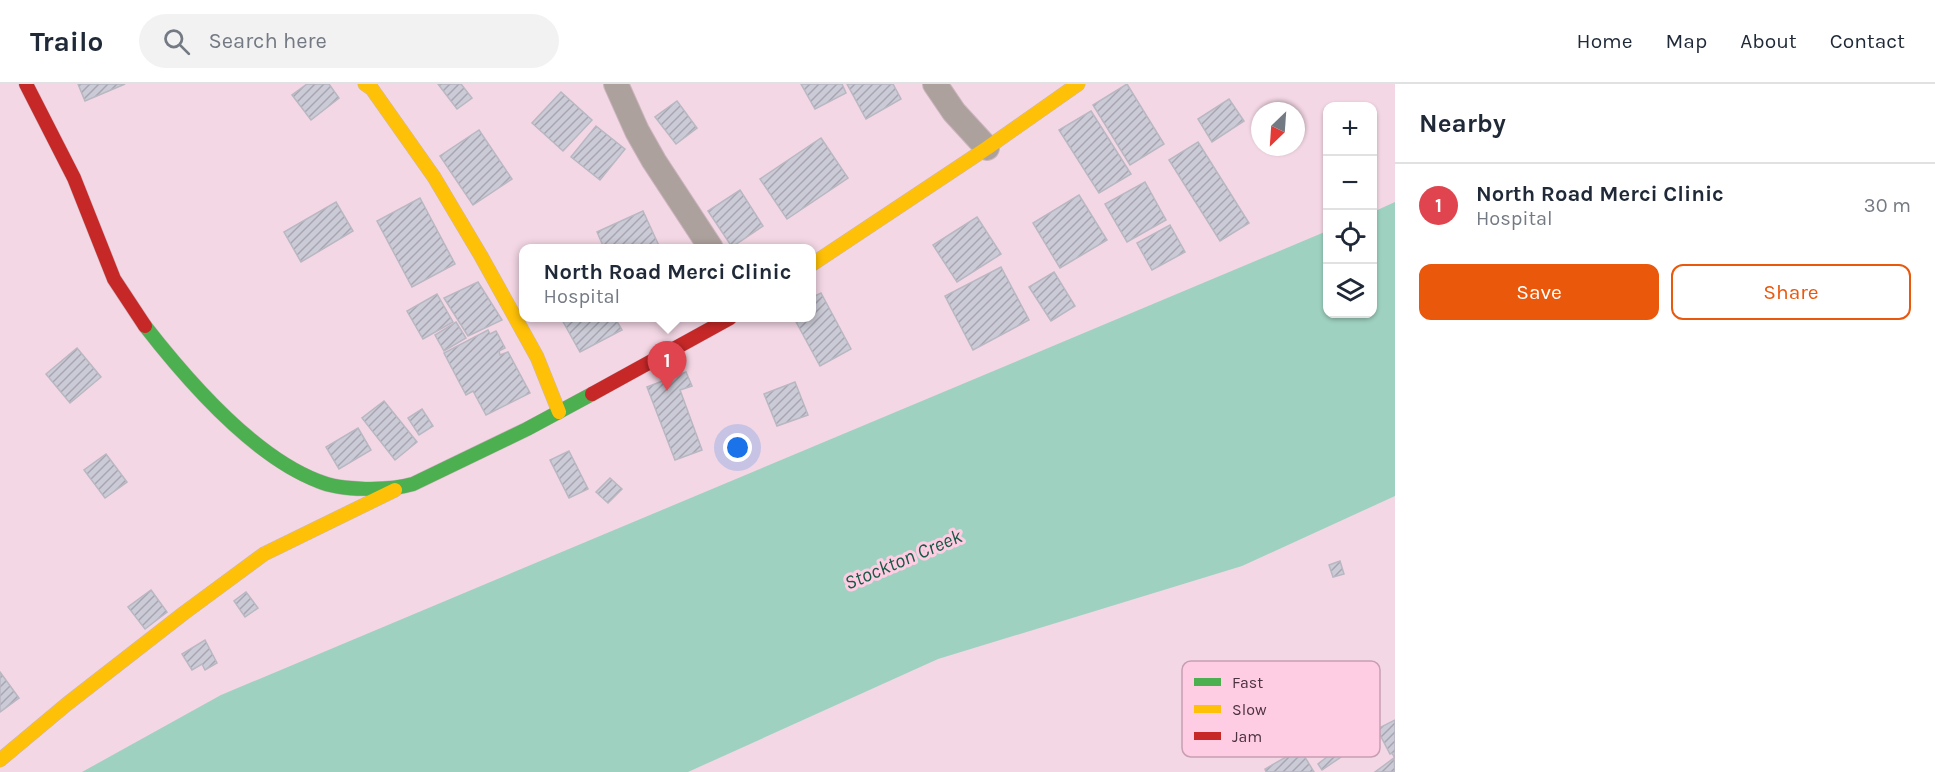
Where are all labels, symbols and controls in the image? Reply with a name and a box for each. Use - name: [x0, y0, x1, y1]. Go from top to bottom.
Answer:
- search box: [139, 14, 559, 68]
- text: Trailo: [30, 25, 103, 58]
- icon: search: [160, 25, 193, 58]
- text: Search here: [208, 28, 327, 54]
- text: Home: [1577, 29, 1633, 53]
- text: Map: [1666, 29, 1707, 53]
- text: About: [1740, 29, 1797, 53]
- text: Contact: [1830, 29, 1905, 53]
- north arrow: [1251, 102, 1305, 156]
- map controls: [1323, 102, 1377, 318]
- button: +: [1323, 102, 1377, 156]
- text: Nearby: [1419, 108, 1506, 139]
- button: −: [1323, 156, 1377, 210]
- text: North Road Merci Clinic: [1476, 181, 1724, 207]
- text: 1: [1435, 194, 1442, 217]
- text: 30 m: [1864, 194, 1911, 217]
- text: Hospital: [1476, 207, 1553, 230]
- button: locate: [1323, 210, 1377, 264]
- popup: [519, 244, 816, 322]
- text: North Road Merci Clinic: [544, 259, 791, 285]
- button: layers: [1323, 264, 1377, 318]
- button: Save: [1419, 264, 1659, 320]
- button: Share: [1671, 264, 1911, 320]
- text: Hospital: [544, 285, 620, 308]
- pin: 1: [648, 342, 686, 391]
- your location: [723, 433, 752, 462]
- water label: Stockton Creek: [841, 524, 966, 595]
- legend: [1182, 661, 1380, 757]
- text: Fast: [1232, 673, 1263, 692]
- text: Slow: [1232, 700, 1267, 719]
- text: Jam: [1232, 727, 1262, 746]

